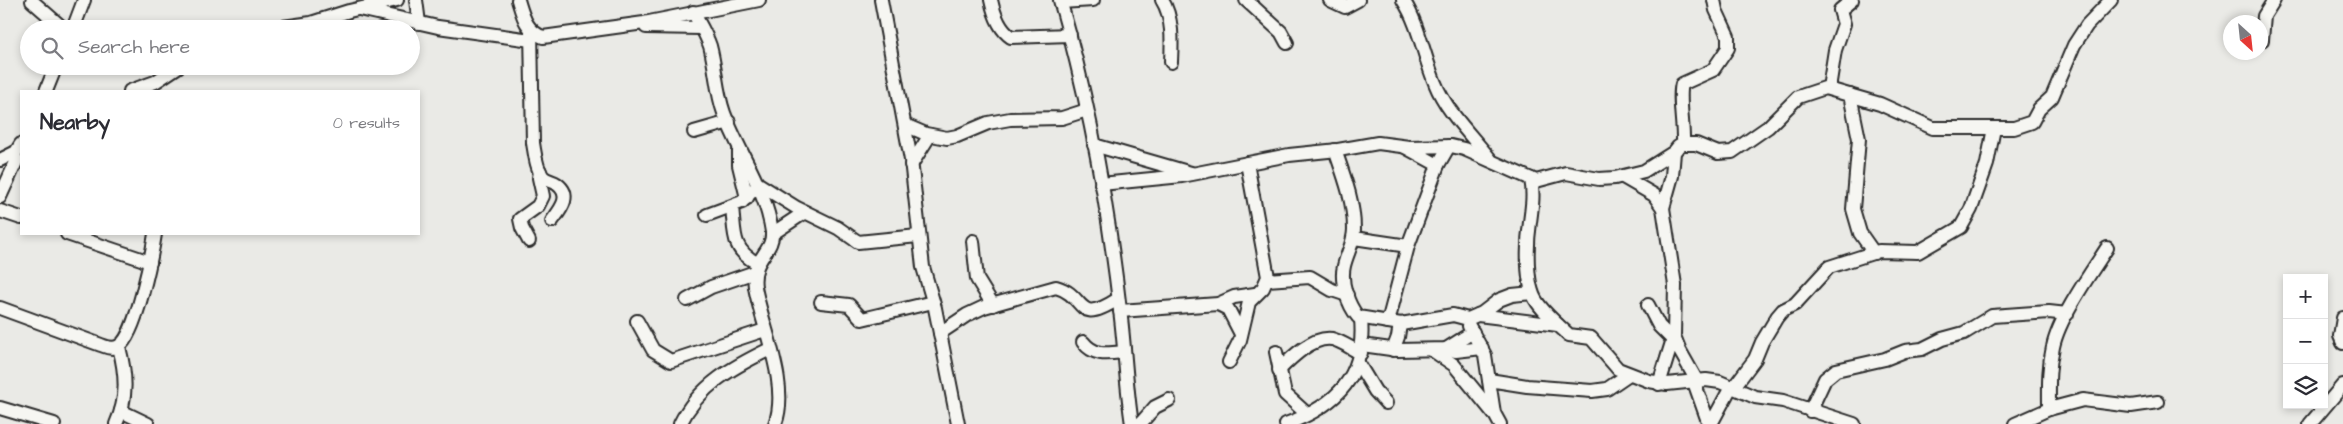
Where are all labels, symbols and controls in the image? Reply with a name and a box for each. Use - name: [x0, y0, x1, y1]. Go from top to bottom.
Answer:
- north arrow: [2223, 15, 2268, 60]
- search box: [20, 20, 420, 75]
- icon: search: [38, 34, 66, 62]
- text: Search here: [78, 34, 190, 61]
- text: Nearby: [40, 108, 110, 137]
- text: 0 results: [333, 112, 400, 134]
- map controls: [2283, 274, 2328, 409]
- button: +: [2283, 274, 2328, 319]
- button: −: [2283, 319, 2328, 364]
- button: layers: [2283, 364, 2328, 409]

